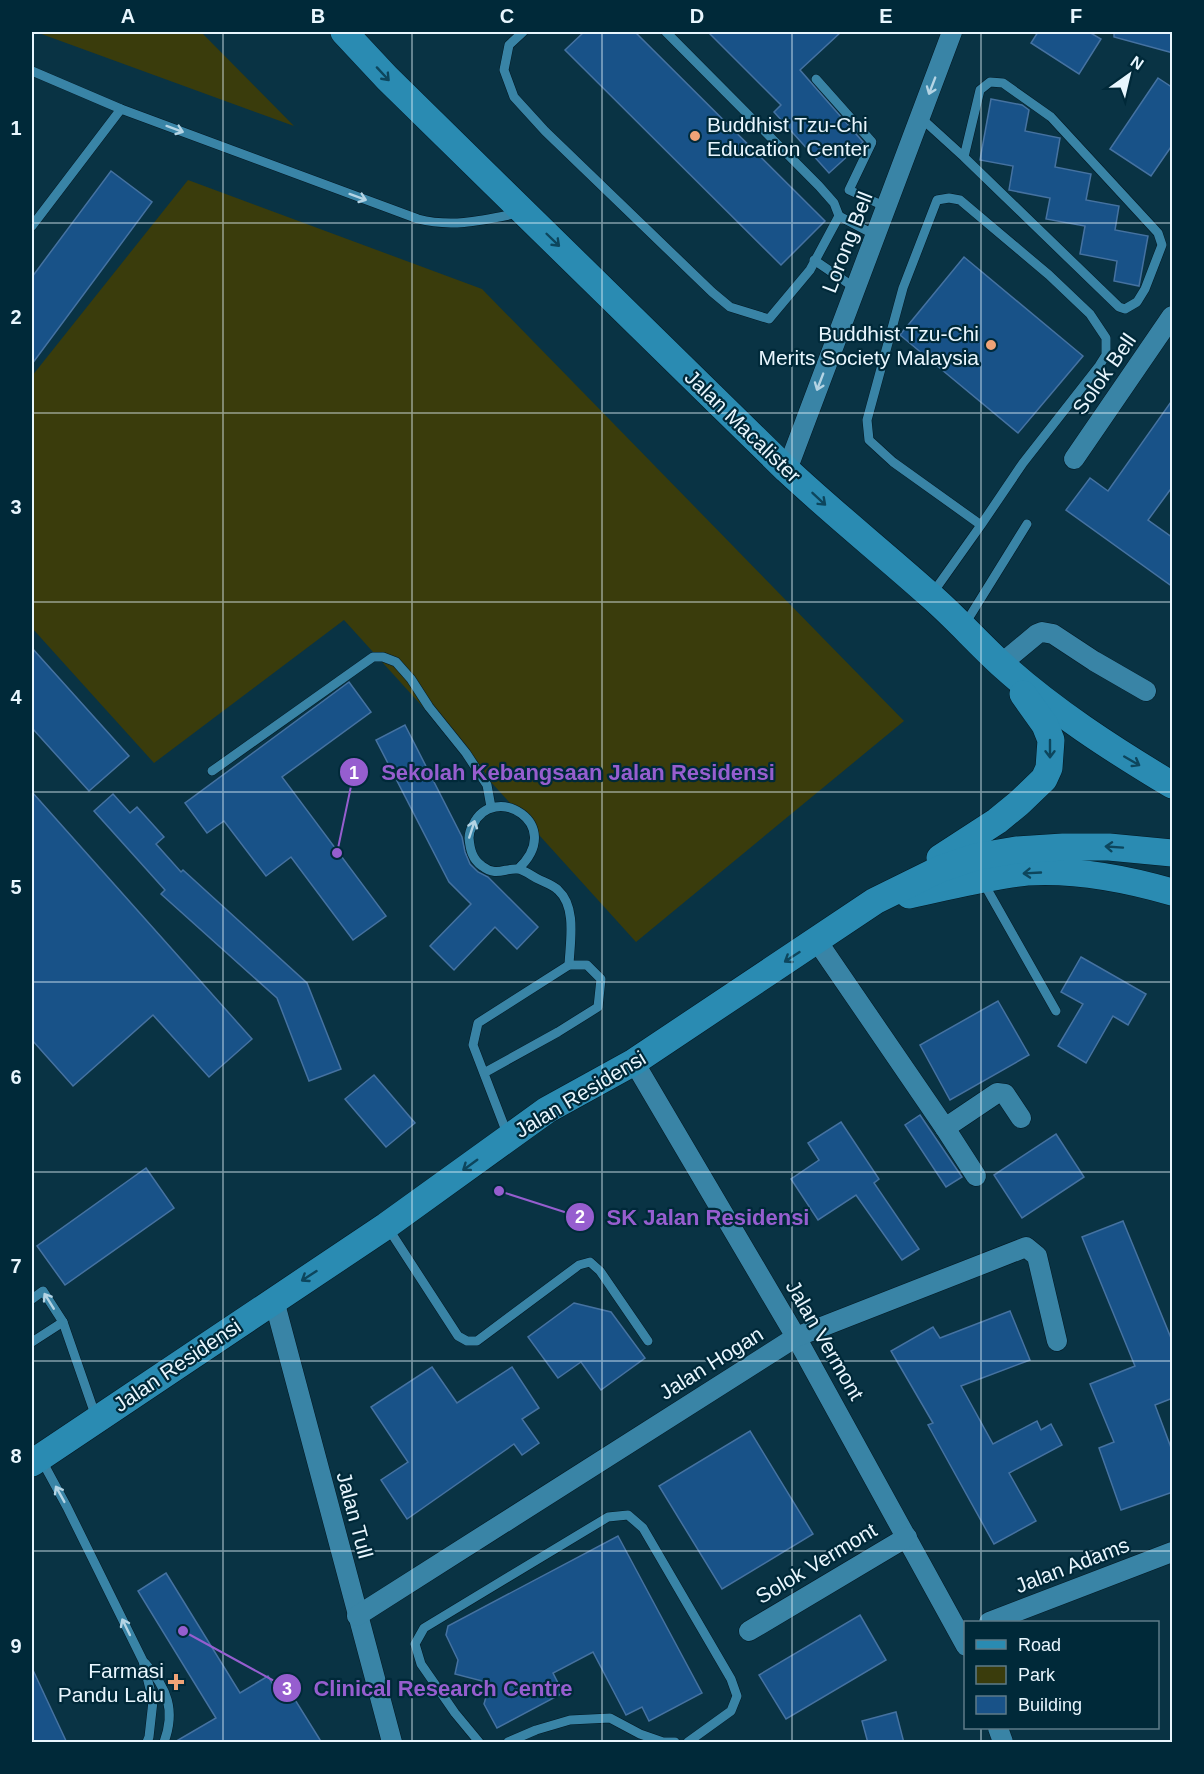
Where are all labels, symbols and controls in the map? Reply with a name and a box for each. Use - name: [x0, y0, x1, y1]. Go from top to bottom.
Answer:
- text: A: [121, 5, 135, 27]
- text: B: [311, 5, 325, 27]
- text: C: [500, 5, 514, 27]
- text: D: [690, 5, 704, 27]
- text: E: [879, 5, 893, 27]
- text: F: [1070, 5, 1082, 27]
- north arrow: [1099, 45, 1159, 105]
- text: N: [1128, 53, 1147, 73]
- one-way arrow: [376, 67, 390, 82]
- one-way arrow: [925, 76, 936, 95]
- place label: Buddhist Tzu-Chi Education Center: [707, 113, 869, 160]
- text: 1: [10, 117, 22, 139]
- one-way arrow: [166, 125, 184, 136]
- marker: Buddhist Tzu-Chi Education Center: [688, 129, 702, 143]
- street label: Lorong Bell: [817, 188, 877, 296]
- one-way arrow: [348, 193, 367, 204]
- one-way arrow: [545, 233, 560, 247]
- text: 2: [10, 306, 22, 328]
- place label: Buddhist Tzu-Chi Merits Society Malaysia: [758, 322, 979, 369]
- street label: Solok Bell: [1068, 329, 1140, 419]
- marker: Buddhist Tzu-Chi Merits Society Malaysia: [984, 338, 998, 352]
- street label: Jalan Macalister: [680, 365, 806, 487]
- one-way arrow: [813, 372, 824, 391]
- one-way arrow: [811, 492, 826, 507]
- text: 3: [10, 496, 22, 518]
- text: 4: [10, 686, 22, 708]
- one-way arrow: [1044, 739, 1056, 758]
- callout: Sekolah Kebangsaan Jalan Residensi: [339, 752, 787, 792]
- one-way arrow: [1123, 755, 1140, 767]
- text: Sekolah Kebangsaan Jalan Residensi: [381, 760, 775, 785]
- text: 1: [349, 763, 359, 783]
- one-way arrow: [467, 820, 478, 839]
- one-way arrow: [1105, 842, 1125, 853]
- one-way arrow: [1023, 867, 1042, 878]
- text: 5: [10, 876, 22, 898]
- one-way arrow: [784, 952, 801, 964]
- street label: Jalan Residensi: [511, 1046, 649, 1142]
- text: 6: [10, 1066, 22, 1088]
- one-way arrow: [462, 1159, 478, 1172]
- callout: SK Jalan Residensi: [565, 1197, 822, 1237]
- text: SK Jalan Residensi: [607, 1205, 809, 1230]
- text: 2: [575, 1207, 585, 1227]
- text: 7: [10, 1255, 22, 1277]
- one-way arrow: [301, 1270, 318, 1283]
- street label: Jalan Vermont: [781, 1276, 869, 1404]
- one-way arrow: [43, 1293, 55, 1310]
- street label: Jalan Residensi: [109, 1314, 245, 1416]
- street label: Jalan Hogan: [655, 1322, 767, 1404]
- text: 8: [10, 1445, 22, 1467]
- street label: Jalan Tull: [332, 1469, 378, 1561]
- one-way arrow: [54, 1486, 66, 1503]
- street label: Solok Vermont: [752, 1518, 881, 1608]
- street label: Jalan Adams: [1012, 1533, 1132, 1597]
- one-way arrow: [120, 1619, 132, 1636]
- legend: [964, 1621, 1159, 1729]
- text: 9: [10, 1635, 22, 1657]
- text: Road: [1018, 1635, 1061, 1655]
- place label: Farmasi Pandu Lalu: [58, 1659, 164, 1706]
- text: Park: [1018, 1665, 1056, 1685]
- callout: Clinical Research Centre: [272, 1668, 585, 1708]
- marker: Farmasi Pandu Lalu: [169, 1675, 183, 1689]
- text: Clinical Research Centre: [313, 1676, 573, 1701]
- text: 3: [282, 1679, 292, 1699]
- text: Building: [1018, 1695, 1082, 1715]

